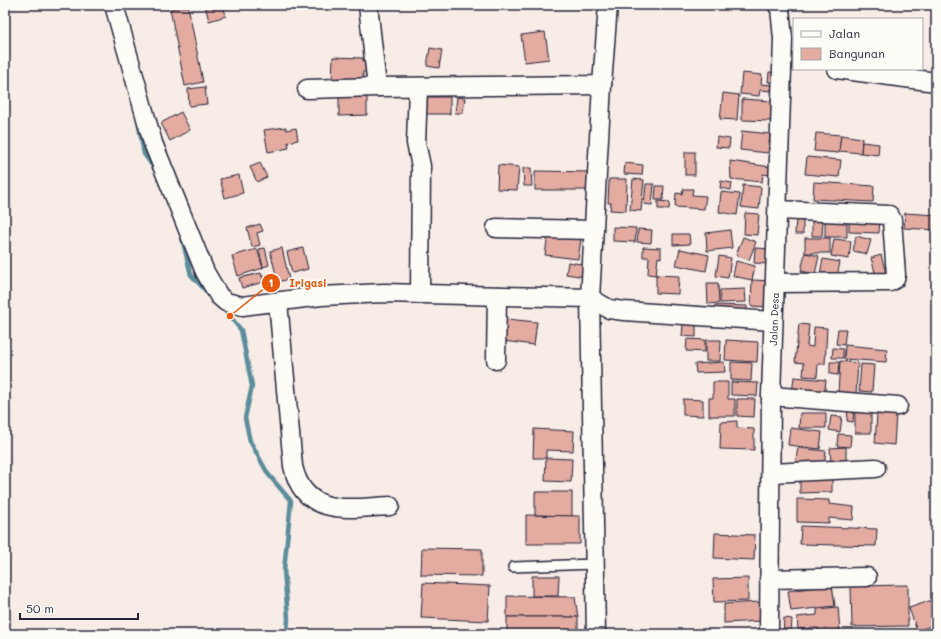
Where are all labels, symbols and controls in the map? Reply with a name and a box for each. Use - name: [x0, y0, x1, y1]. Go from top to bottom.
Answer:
- legend: [793, 18, 923, 70]
- text: Jalan: [829, 25, 860, 41]
- text: Bangunan: [829, 45, 885, 61]
- callout: Irigasi: [261, 272, 335, 295]
- text: 1: [268, 274, 274, 290]
- text: Irigasi: [289, 275, 327, 290]
- street label: Jalan Desa: [766, 292, 782, 346]
- scale bar: [20, 595, 138, 621]
- text: 50 m: [26, 600, 54, 616]

